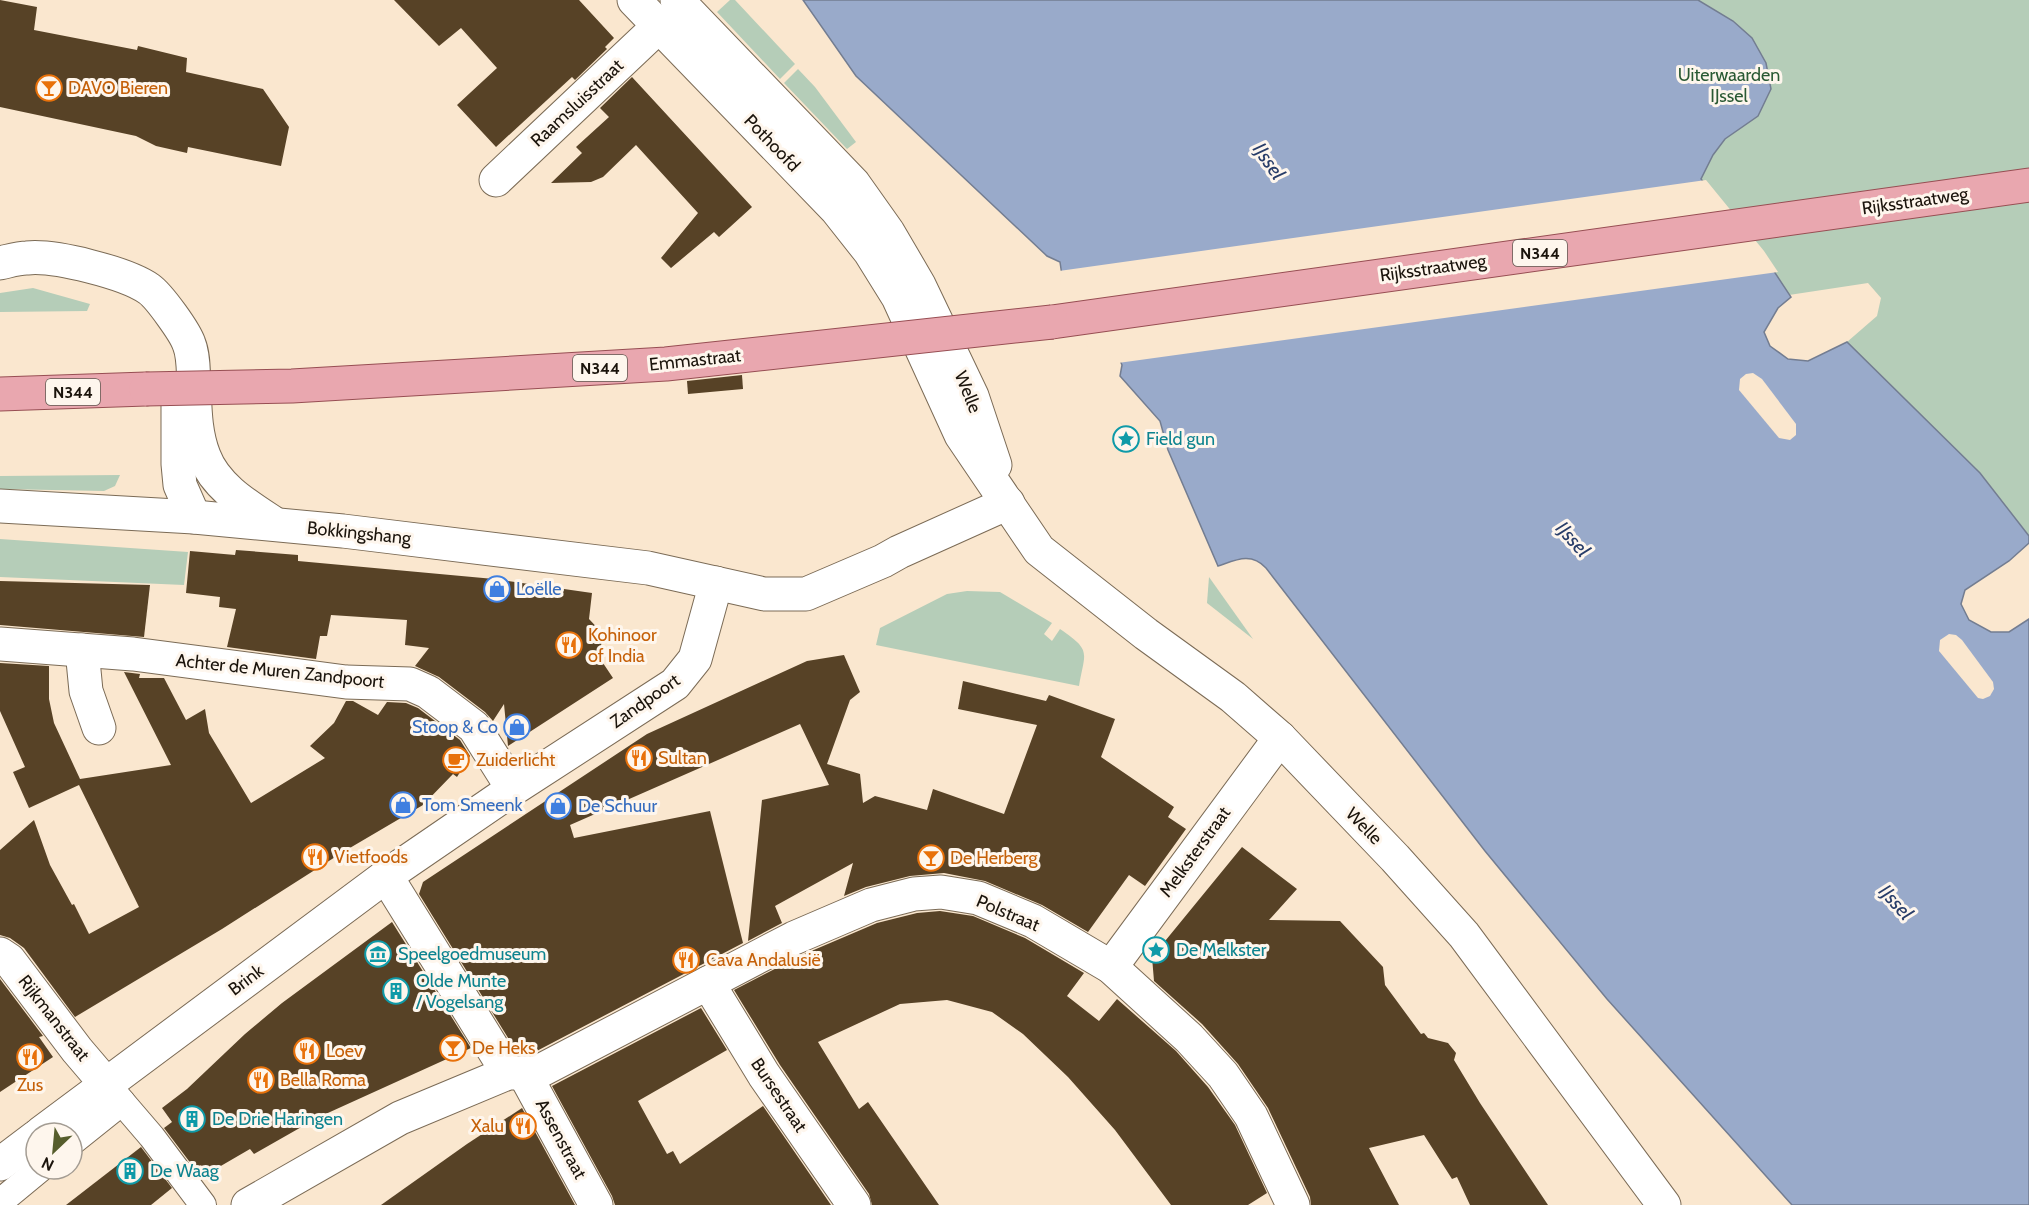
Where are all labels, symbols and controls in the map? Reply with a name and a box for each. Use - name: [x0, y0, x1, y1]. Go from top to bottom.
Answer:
- street label: Raamsluisstraat: [526, 55, 628, 151]
- park label: Uiterwaarden IJssel: [1678, 64, 1780, 107]
- bar icon: DAVO Bieren: [34, 73, 64, 103]
- place label: DAVO Bieren: [68, 77, 168, 99]
- street label: Pothoofd: [739, 110, 805, 176]
- water label: IJssel: [1248, 138, 1290, 184]
- street label: Rijksstraatweg: [1860, 182, 1971, 219]
- road number: N344: [1513, 240, 1567, 266]
- street label: Rijksstraatweg: [1378, 249, 1489, 286]
- street label: Emmastraat: [648, 344, 742, 376]
- road number: N344: [573, 355, 627, 381]
- street label: Welle: [950, 368, 986, 416]
- road number: N344: [46, 379, 100, 405]
- place icon: Field gun: [1111, 424, 1141, 454]
- place label: Field gun: [1146, 428, 1215, 450]
- water label: IJssel: [1551, 516, 1595, 562]
- street label: Bokkingshang: [306, 517, 413, 550]
- shop icon: Loëlle: [482, 574, 512, 604]
- place label: Loëlle: [516, 578, 562, 600]
- place label: Kohinoor of India: [588, 624, 657, 667]
- restaurant icon: Kohinoor of India: [554, 630, 584, 660]
- street label: Achter de Muren Zandpoort: [175, 649, 385, 693]
- street label: Zandpoort: [606, 669, 684, 733]
- shop icon: Stoop & Co: [502, 712, 532, 742]
- place label: Stoop & Co: [412, 716, 498, 738]
- restaurant icon: Sultan: [624, 743, 654, 773]
- cafe icon: Zuiderlicht: [441, 745, 471, 775]
- place label: Sultan: [658, 747, 707, 769]
- place label: Zuiderlicht: [476, 749, 555, 771]
- shop icon: Tom Smeenk: [388, 790, 418, 820]
- shop icon: De Schuur: [543, 791, 573, 821]
- place label: Tom Smeenk: [422, 794, 524, 816]
- place label: De Schuur: [578, 795, 658, 817]
- street label: Melksterstraat: [1155, 802, 1235, 902]
- street label: Welle: [1341, 803, 1387, 849]
- restaurant icon: Vietfoods: [300, 842, 330, 872]
- bar icon: De Herberg: [916, 843, 946, 873]
- place label: Vietfoods: [334, 846, 408, 868]
- place label: De Herberg: [950, 847, 1038, 869]
- water label: IJssel: [1874, 879, 1918, 925]
- street label: Polstraat: [973, 890, 1043, 936]
- place icon: De Melkster: [1141, 935, 1171, 965]
- museum icon: Speelgoedmuseum: [363, 939, 393, 969]
- place label: De Melkster: [1176, 939, 1267, 961]
- place label: Speelgoedmuseum: [398, 943, 546, 965]
- restaurant icon: Cava Andalusië: [671, 945, 701, 975]
- place label: Cava Andalusië: [706, 949, 821, 971]
- street label: Brink: [224, 959, 269, 1000]
- place label: Olde Munte / Vogelsang: [415, 970, 506, 1013]
- street label: Rijkmanstraat: [14, 971, 94, 1065]
- building icon: Olde Munte / Vogelsang: [381, 976, 411, 1006]
- bar icon: De Heks: [438, 1033, 468, 1063]
- restaurant icon: Loev: [292, 1036, 322, 1066]
- place label: De Heks: [472, 1037, 535, 1059]
- place label: Loev: [326, 1040, 363, 1062]
- restaurant icon: Zus: [15, 1042, 45, 1072]
- street label: Bursestraat: [746, 1054, 812, 1136]
- restaurant icon: Bella Roma: [246, 1065, 276, 1095]
- place label: Bella Roma: [280, 1069, 366, 1091]
- place label: Zus: [17, 1074, 43, 1096]
- street label: Assenstraat: [531, 1095, 591, 1183]
- building icon: De Drie Haringen: [177, 1104, 207, 1134]
- place label: De Drie Haringen: [212, 1108, 343, 1130]
- restaurant icon: Xalu: [508, 1111, 538, 1141]
- place label: Xalu: [471, 1115, 504, 1137]
- north arrow: [24, 1121, 84, 1181]
- text: N: [38, 1153, 57, 1175]
- building icon: De Waag: [115, 1156, 145, 1186]
- place label: De Waag: [150, 1160, 220, 1182]

